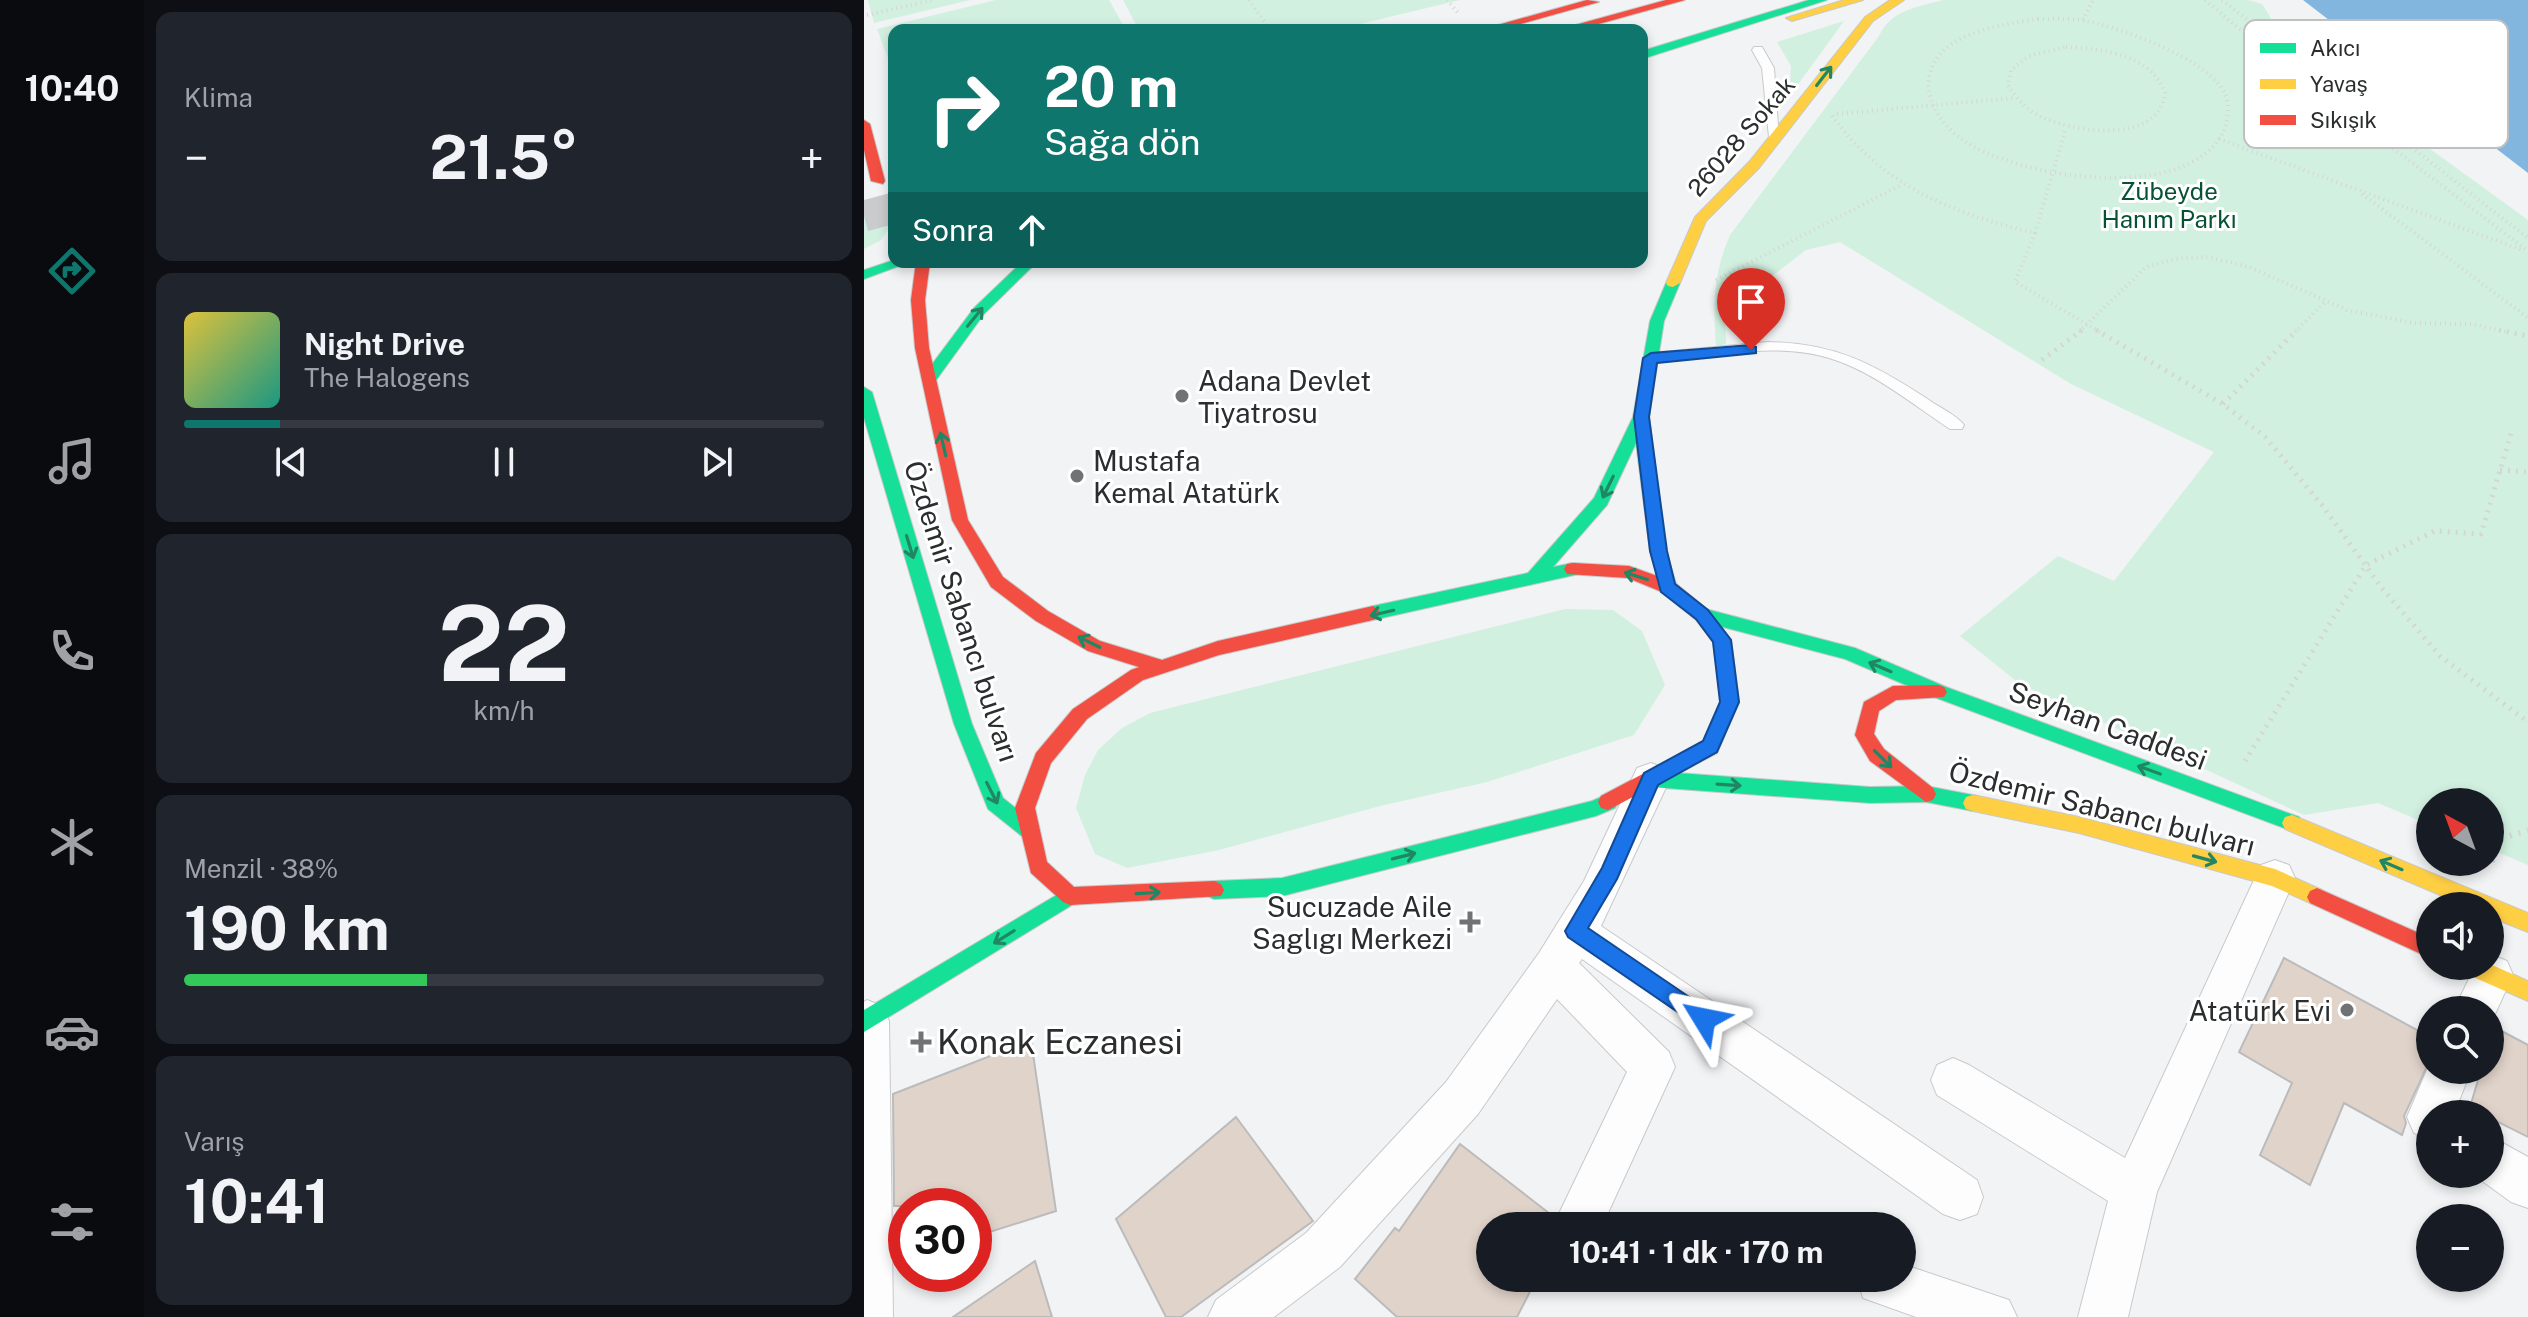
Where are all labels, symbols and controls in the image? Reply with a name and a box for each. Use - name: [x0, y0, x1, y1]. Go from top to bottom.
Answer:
- legend: [2244, 20, 2508, 148]
- text: Akıcı: [2310, 35, 2360, 61]
- text: 20 m: [1044, 54, 1178, 120]
- icon: right: [912, 56, 1016, 160]
- one-way arrow: [1816, 66, 1833, 88]
- text: 10:40: [24, 67, 120, 109]
- street label: 26028 Sokak: [1682, 71, 1800, 201]
- text: Yavaş: [2310, 71, 2368, 97]
- text: Klima: [184, 82, 253, 113]
- text: Sıkışık: [2310, 107, 2377, 133]
- text: Sağa dön: [1044, 121, 1201, 163]
- text: 21.5°: [430, 122, 578, 193]
- text: −: [184, 132, 208, 184]
- text: +: [800, 132, 824, 184]
- park label: Zübeyde Hanım Parkı: [2102, 177, 2236, 233]
- icon: ahead: [1010, 208, 1054, 252]
- text: Sonra: [912, 212, 994, 248]
- icon: directions: [44, 243, 100, 299]
- pin: [1717, 268, 1785, 350]
- icon: arrive: [1729, 280, 1773, 324]
- one-way arrow: [967, 307, 984, 328]
- text: Night Drive: [304, 326, 465, 362]
- text: The Halogens: [304, 362, 470, 393]
- place label: Adana Devlet Tiyatrosu: [1198, 364, 1371, 429]
- marker: Adana Devlet Tiyatrosu: [1173, 387, 1191, 405]
- one-way arrow: [935, 432, 950, 458]
- icon: music: [44, 433, 100, 489]
- icon: previous: [269, 440, 313, 484]
- icon: pause: [482, 440, 526, 484]
- icon: next: [695, 440, 739, 484]
- place label: Mustafa Kemal Atatürk: [1093, 444, 1280, 509]
- street label: Özdemir Sabancı bulvarı: [898, 456, 1026, 766]
- marker: Mustafa Kemal Atatürk: [1068, 467, 1086, 485]
- one-way arrow: [1599, 475, 1615, 499]
- one-way arrow: [903, 534, 918, 560]
- one-way arrow: [1623, 568, 1649, 583]
- text: 22: [438, 582, 570, 704]
- one-way arrow: [1369, 606, 1395, 621]
- icon: phone: [44, 623, 100, 679]
- one-way arrow: [1078, 634, 1102, 649]
- one-way arrow: [1868, 658, 1893, 673]
- street label: Seyhan Caddesi: [2004, 674, 2212, 776]
- text: km/h: [473, 695, 535, 726]
- one-way arrow: [1873, 750, 1893, 769]
- street label: Özdemir Sabancı bulvarı: [1946, 754, 2258, 862]
- one-way arrow: [2137, 761, 2162, 776]
- one-way arrow: [1715, 778, 1742, 793]
- one-way arrow: [985, 781, 1000, 805]
- north arrow: [2416, 788, 2504, 876]
- map controls: [2416, 788, 2504, 1292]
- icon: climate: [44, 814, 100, 870]
- one-way arrow: [1391, 848, 1417, 863]
- one-way arrow: [2191, 852, 2217, 867]
- text: Menzil · 38%: [184, 853, 338, 884]
- one-way arrow: [2379, 856, 2404, 871]
- one-way arrow: [1134, 885, 1161, 900]
- place label: Sucuzade Aile Saglıgı Merkezi: [1252, 890, 1452, 955]
- button: sound: [2416, 892, 2504, 980]
- text: 190 km: [184, 893, 390, 964]
- marker: Sucuzade Aile Saglıgı Merkezi: [1459, 911, 1481, 933]
- one-way arrow: [993, 929, 1016, 945]
- position arrow: [1662, 977, 1746, 1061]
- place label: Atatürk Evi: [2188, 994, 2331, 1027]
- button: search: [2416, 996, 2504, 1084]
- marker: Atatürk Evi: [2338, 1001, 2356, 1019]
- icon: car: [44, 1004, 100, 1060]
- place label: Konak Eczanesi: [937, 1022, 1183, 1062]
- marker: Konak Eczanesi: [912, 1033, 930, 1051]
- button: +: [2416, 1100, 2504, 1188]
- text: Varış: [184, 1126, 244, 1157]
- text: 10:41: [184, 1166, 329, 1237]
- speed limit sign: 30: [888, 1188, 992, 1292]
- icon: filters: [44, 1194, 100, 1250]
- button: −: [2416, 1204, 2504, 1292]
- text: 10:41 · 1 dk · 170 m: [1569, 1234, 1823, 1270]

